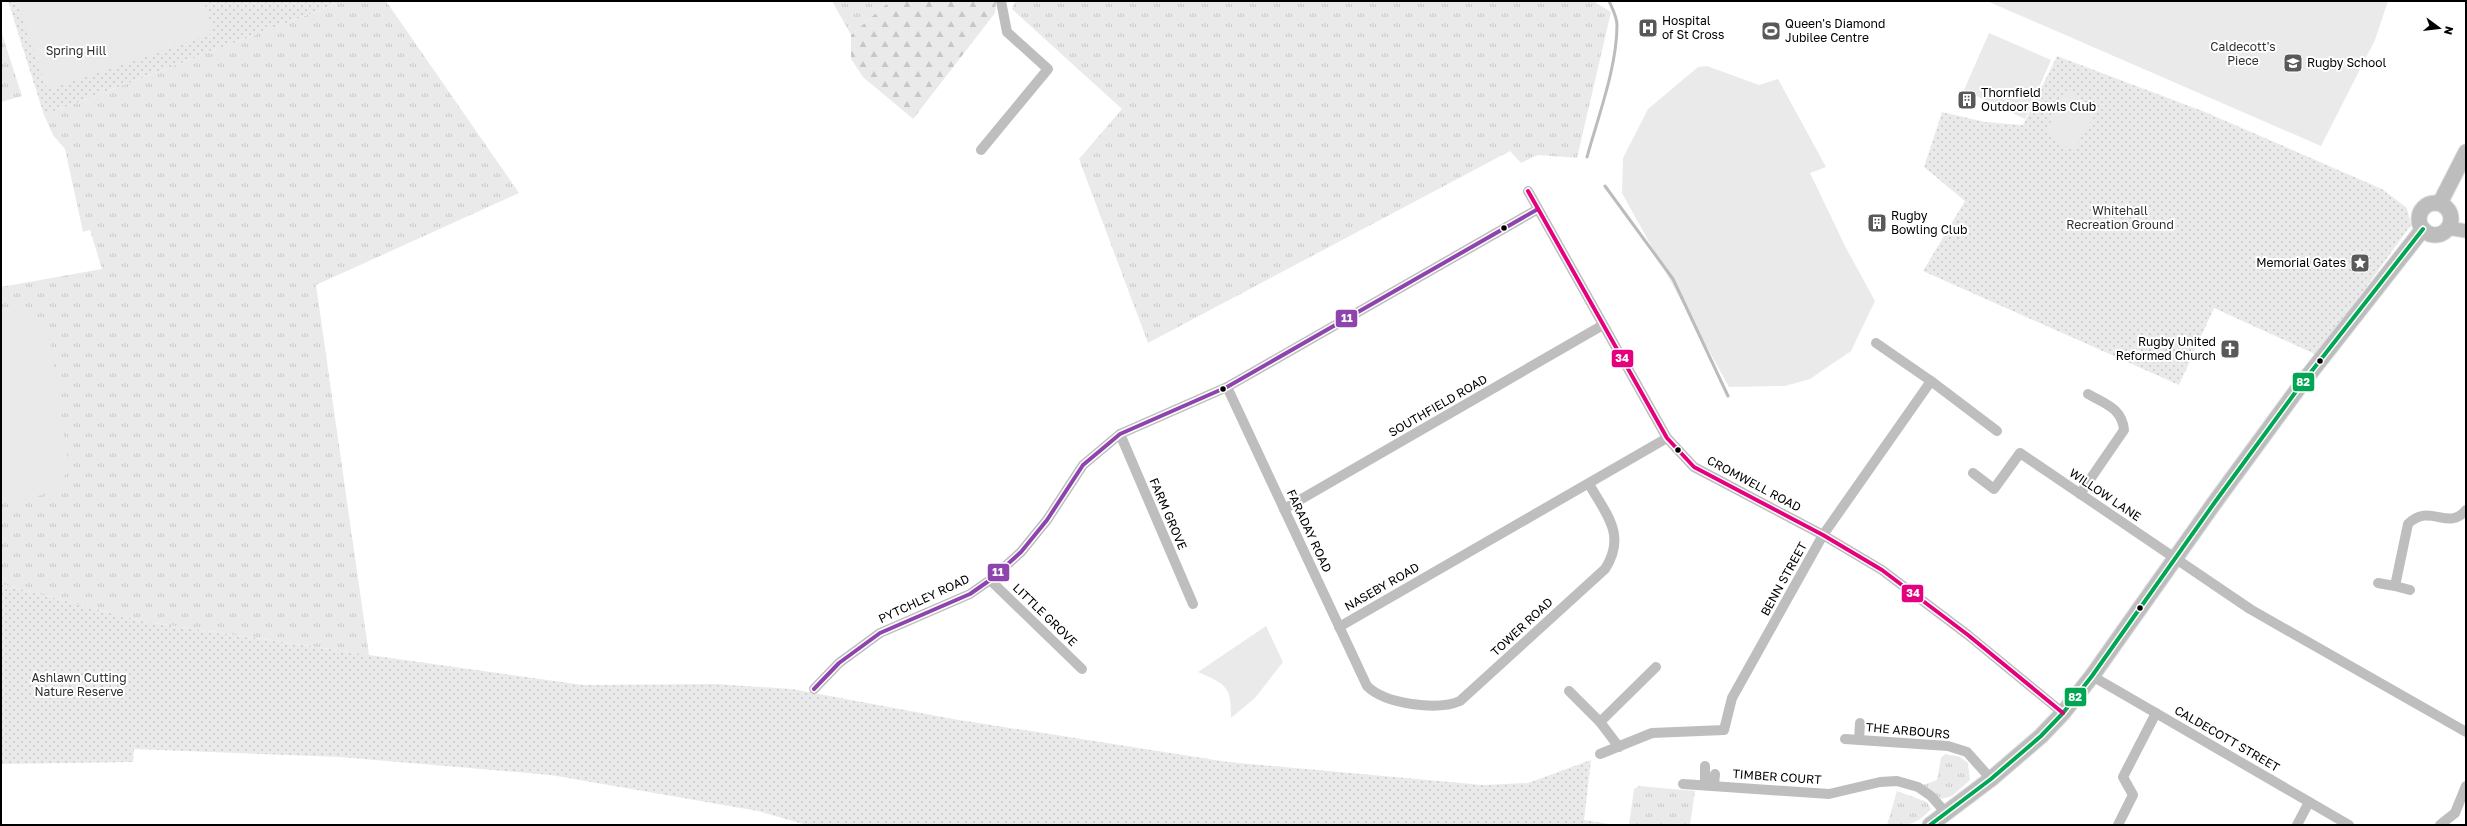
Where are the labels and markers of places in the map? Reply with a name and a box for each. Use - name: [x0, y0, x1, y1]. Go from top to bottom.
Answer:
- place label: Hospital of St Cross: [1662, 13, 1724, 42]
- place label: Queen's Diamond Jubilee Centre: [1785, 16, 1885, 45]
- hospital icon: Hospital of St Cross: [1637, 17, 1659, 39]
- sports icon: Queen's Diamond Jubilee Centre: [1760, 20, 1782, 42]
- school or university icon: Rugby School: [2282, 52, 2304, 74]
- place label: Rugby School: [2307, 55, 2386, 70]
- place label: Thornfield Outdoor Bowls Club: [1981, 85, 2096, 114]
- building icon: Thornfield Outdoor Bowls Club: [1956, 89, 1978, 111]
- place label: Rugby Bowling Club: [1891, 208, 1967, 237]
- building icon: Rugby Bowling Club: [1866, 212, 1888, 234]
- unlabelled marker: [1499, 223, 1509, 233]
- place icon: Memorial Gates: [2349, 252, 2371, 274]
- place label: Memorial Gates: [2256, 255, 2346, 270]
- place label: Rugby United Reformed Church: [2116, 334, 2216, 363]
- church icon: Rugby United Reformed Church: [2219, 338, 2241, 360]
- unlabelled marker: [2315, 356, 2325, 366]
- unlabelled marker: [1218, 384, 1228, 394]
- unlabelled marker: [1673, 445, 1683, 455]
- unlabelled marker: [2135, 603, 2145, 613]

